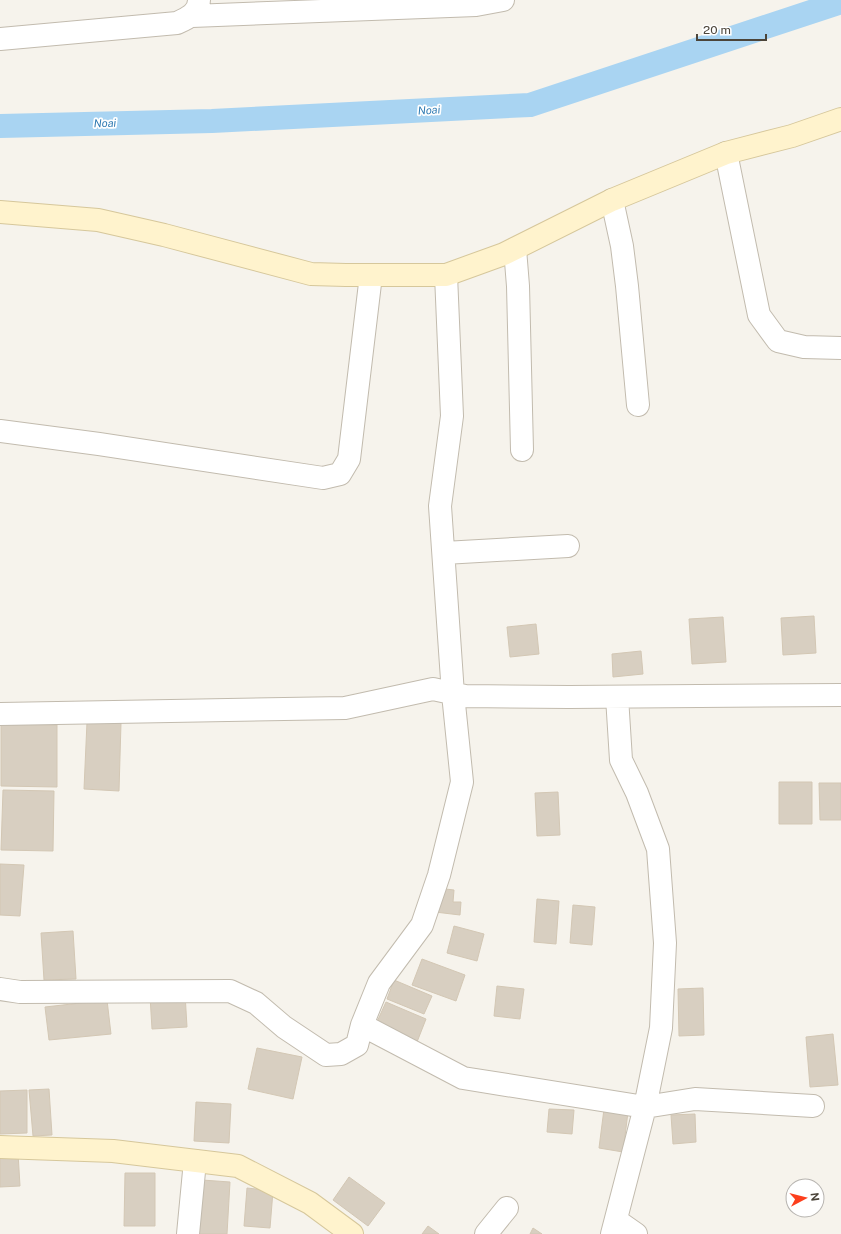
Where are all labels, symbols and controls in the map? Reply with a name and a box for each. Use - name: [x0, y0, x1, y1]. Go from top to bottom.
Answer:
- scale bar: [697, 16, 766, 42]
- text: 20 m: [703, 23, 731, 37]
- water label: Noai: [417, 103, 441, 117]
- water label: Noai: [94, 117, 117, 129]
- north arrow: [785, 1178, 825, 1218]
- text: N: [808, 1192, 821, 1202]

